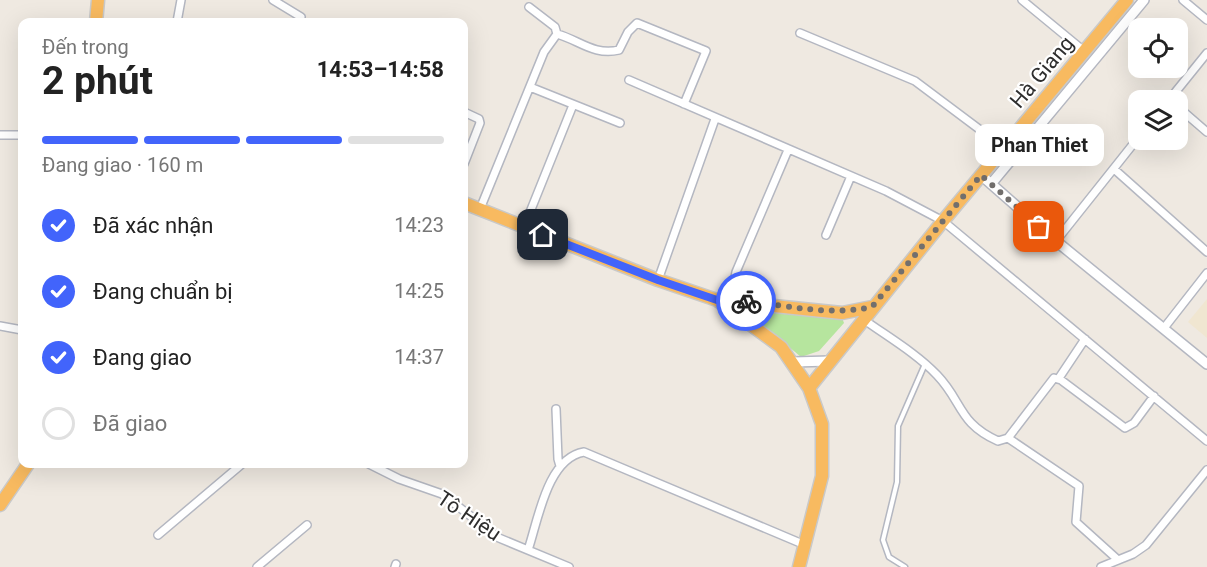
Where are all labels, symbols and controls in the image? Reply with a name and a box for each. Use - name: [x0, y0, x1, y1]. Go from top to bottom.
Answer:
- map controls: [1128, 18, 1188, 150]
- button: locate: [1128, 18, 1188, 78]
- street label: Hà Giang: [1005, 31, 1079, 113]
- text: Đến trong: [42, 35, 129, 59]
- text: 14:53–14:58: [317, 57, 444, 82]
- text: 2 phút: [42, 58, 153, 104]
- button: layers: [1128, 90, 1188, 150]
- callout: Phan Thiet: [974, 125, 1104, 167]
- text: Phan Thiet: [991, 133, 1088, 157]
- text: Đang giao · 160 m: [42, 153, 203, 177]
- pin: [1013, 201, 1064, 252]
- icon: check: [42, 209, 75, 242]
- pin: [517, 209, 568, 260]
- icon: bag: [1022, 210, 1055, 243]
- text: Đã xác nhận: [93, 213, 213, 238]
- text: 14:23: [394, 213, 444, 237]
- icon: home: [526, 218, 559, 251]
- courier: [716, 271, 776, 331]
- icon: check: [42, 275, 75, 308]
- text: Đang chuẩn bị: [93, 279, 233, 304]
- text: 14:25: [394, 279, 444, 303]
- icon: bike: [730, 285, 763, 318]
- icon: check: [42, 341, 75, 374]
- text: Đang giao: [93, 345, 192, 370]
- text: 14:37: [394, 345, 444, 369]
- text: Đã giao: [93, 411, 167, 436]
- street label: Tô Hiệu: [433, 486, 505, 546]

